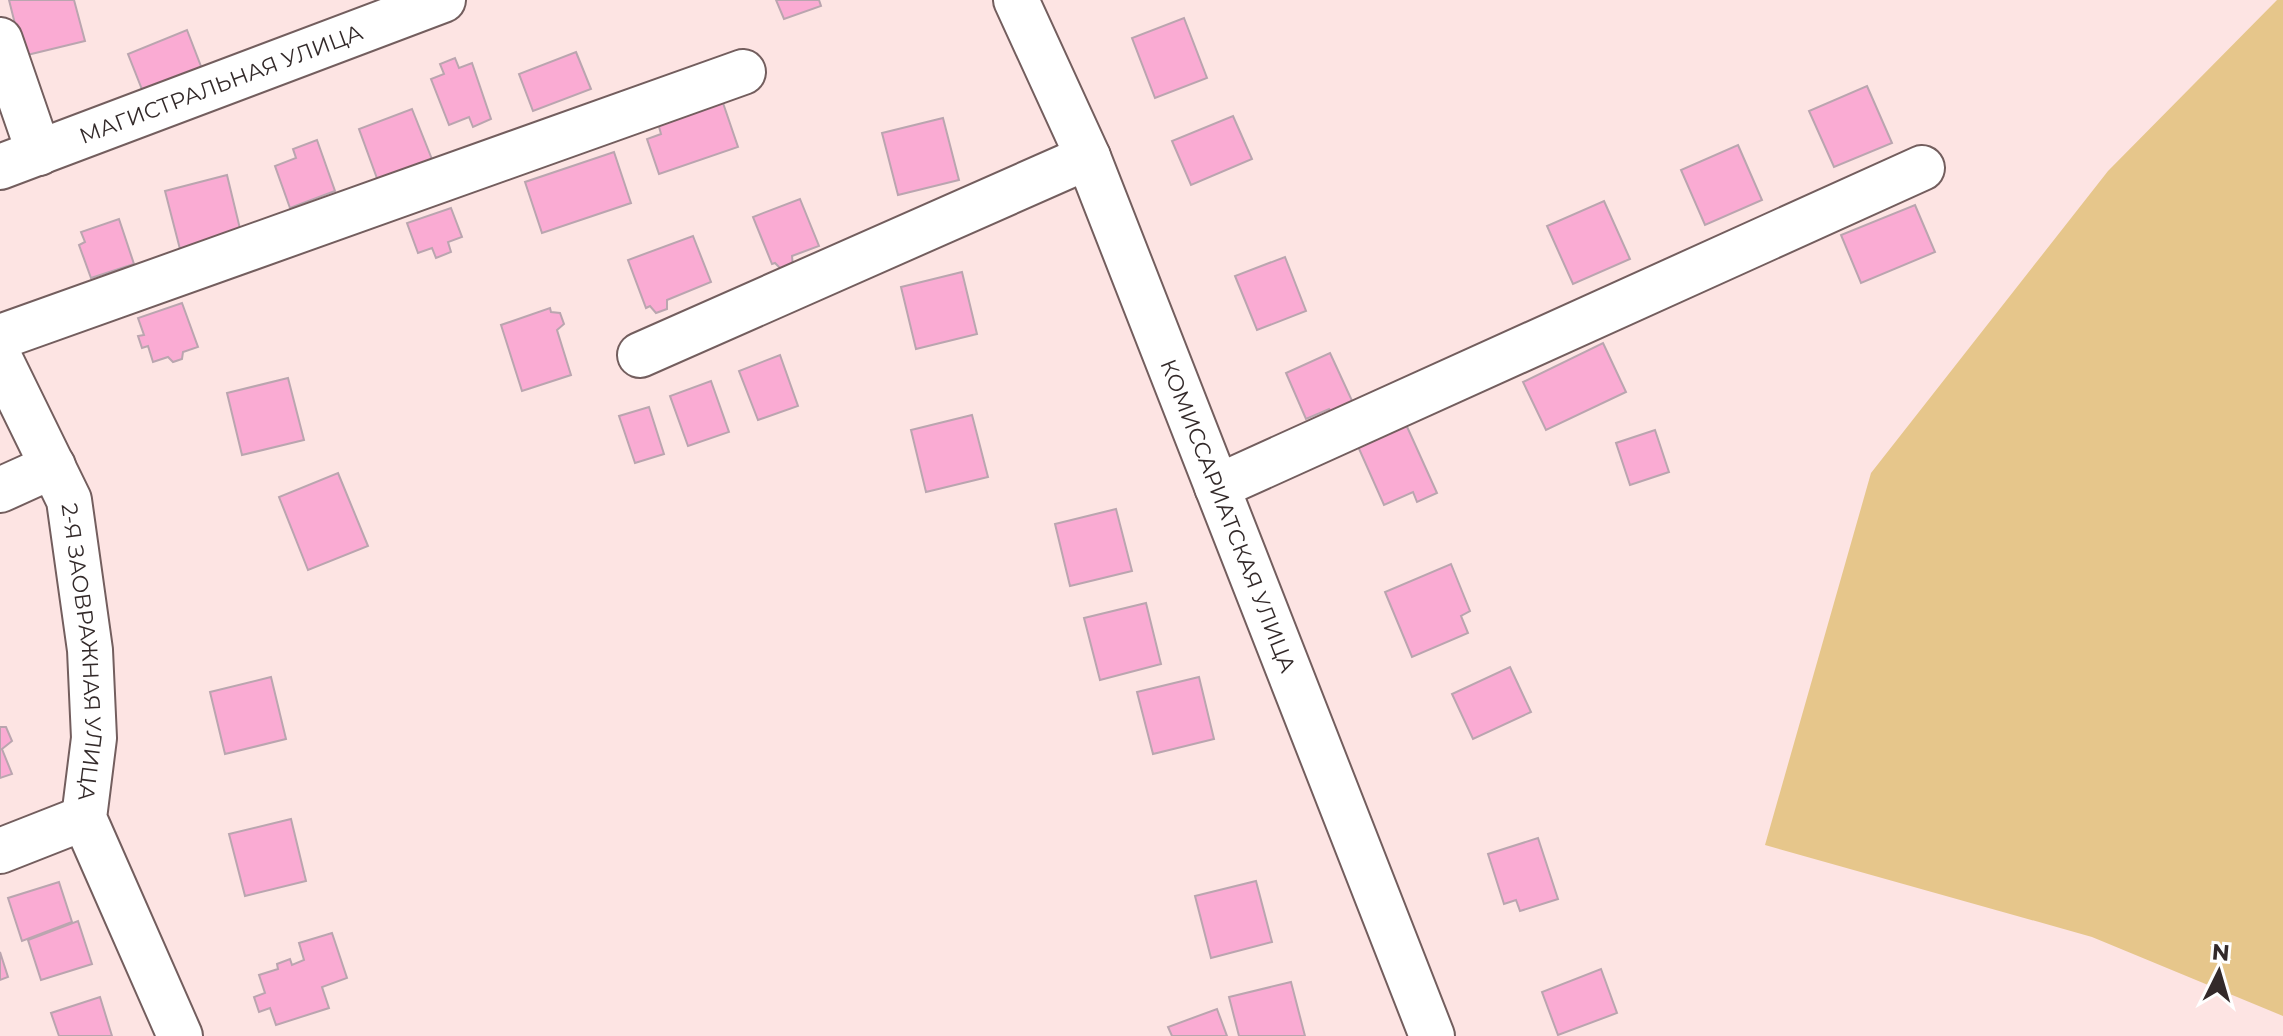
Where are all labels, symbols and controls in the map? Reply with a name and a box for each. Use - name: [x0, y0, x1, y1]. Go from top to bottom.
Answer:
- street label: МАГИСТРАЛЬНАЯ УЛИЦА: [76, 18, 367, 150]
- street label: КОМИССАРИАТСКАЯ УЛИЦА: [1154, 355, 1302, 677]
- street label: 2-Я ЗАОВРАЖНАЯ УЛИЦА: [56, 502, 108, 803]
- north arrow: [2179, 932, 2259, 1012]
- text: N: [2211, 938, 2231, 967]

